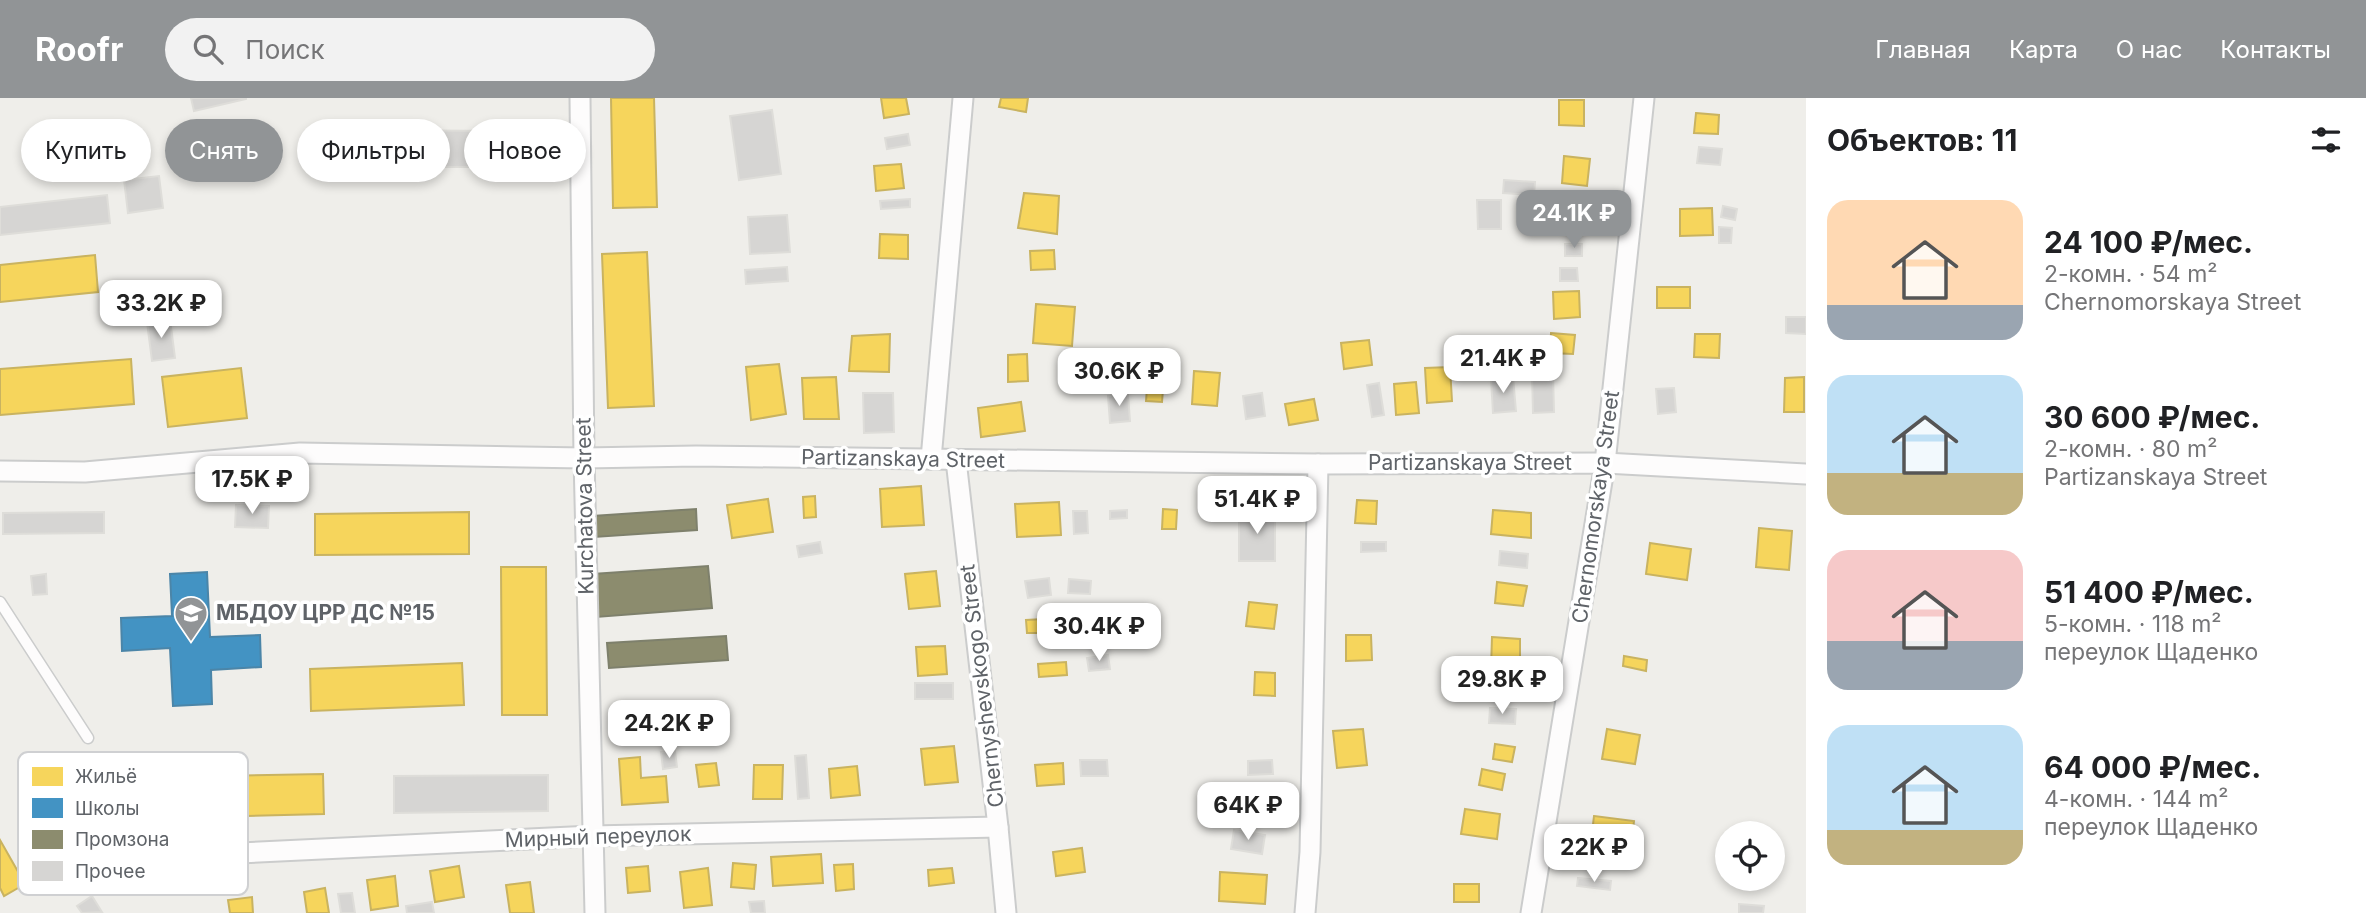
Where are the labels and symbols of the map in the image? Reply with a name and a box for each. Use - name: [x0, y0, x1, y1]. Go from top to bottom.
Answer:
- pin: 24.1K ₽: [1509, 190, 1639, 250]
- pin: 33.2K ₽: [96, 280, 226, 340]
- pin: 21.4K ₽: [1438, 336, 1568, 395]
- pin: 30.6K ₽: [1054, 348, 1184, 408]
- street label: Chernomorskaya Street: [1567, 389, 1624, 625]
- street label: Kurchatova Street: [570, 417, 599, 595]
- street label: Partizanskaya Street: [801, 444, 1005, 473]
- street label: Partizanskaya Street: [1368, 450, 1572, 475]
- pin: 17.5K ₽: [187, 456, 317, 516]
- pin: 51.4K ₽: [1192, 476, 1322, 536]
- street label: Chernyshevskogo Street: [954, 563, 1009, 809]
- school or university icon: МБДОУ ЦРР ДС №15: [172, 594, 210, 643]
- place label: МБДОУ ЦРР ДС №15: [216, 600, 435, 625]
- pin: 30.4K ₽: [1034, 603, 1164, 663]
- pin: 29.8K ₽: [1437, 656, 1567, 716]
- pin: 24.2K ₽: [604, 700, 734, 760]
- legend: [18, 752, 248, 895]
- text: Жильё: [75, 765, 137, 788]
- pin: 64K ₽: [1199, 782, 1297, 842]
- text: Школы: [75, 797, 139, 820]
- street label: Мирный переулок: [504, 821, 692, 852]
- pin: 22K ₽: [1545, 824, 1643, 884]
- text: Промзона: [75, 828, 169, 851]
- text: Прочее: [75, 860, 145, 883]

